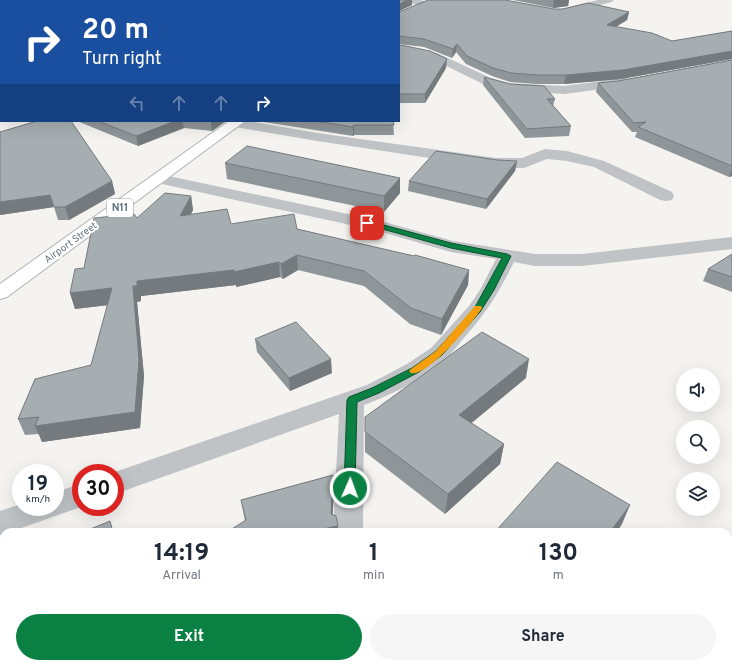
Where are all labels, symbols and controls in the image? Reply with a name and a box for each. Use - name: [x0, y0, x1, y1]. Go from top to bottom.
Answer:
- text: 20 m: [82, 13, 149, 49]
- icon: right: [16, 16, 68, 68]
- text: Turn right: [82, 48, 162, 71]
- icon: left: [126, 92, 148, 114]
- icon: ahead: [168, 92, 190, 114]
- icon: ahead: [210, 92, 232, 114]
- icon: right: [252, 92, 274, 114]
- road number: N11: [107, 199, 133, 217]
- pin: [350, 206, 384, 240]
- icon: arrive: [356, 212, 378, 234]
- street label: Airport Street: [42, 219, 100, 267]
- map controls: [676, 368, 720, 516]
- button: sound: [676, 368, 720, 412]
- button: search: [676, 420, 720, 464]
- speed limit sign: 30: [72, 464, 124, 516]
- position arrow: [329, 467, 371, 509]
- text: 19: [28, 472, 48, 498]
- button: layers: [676, 472, 720, 516]
- text: km/h: [26, 493, 50, 506]
- text: 14:19: [154, 539, 209, 569]
- text: 1: [369, 539, 379, 569]
- text: 130: [539, 539, 578, 569]
- text: Arrival: [162, 568, 201, 584]
- text: min: [363, 568, 385, 584]
- text: m: [553, 568, 564, 584]
- button: Exit: [16, 614, 362, 660]
- button: Share: [370, 614, 716, 660]

